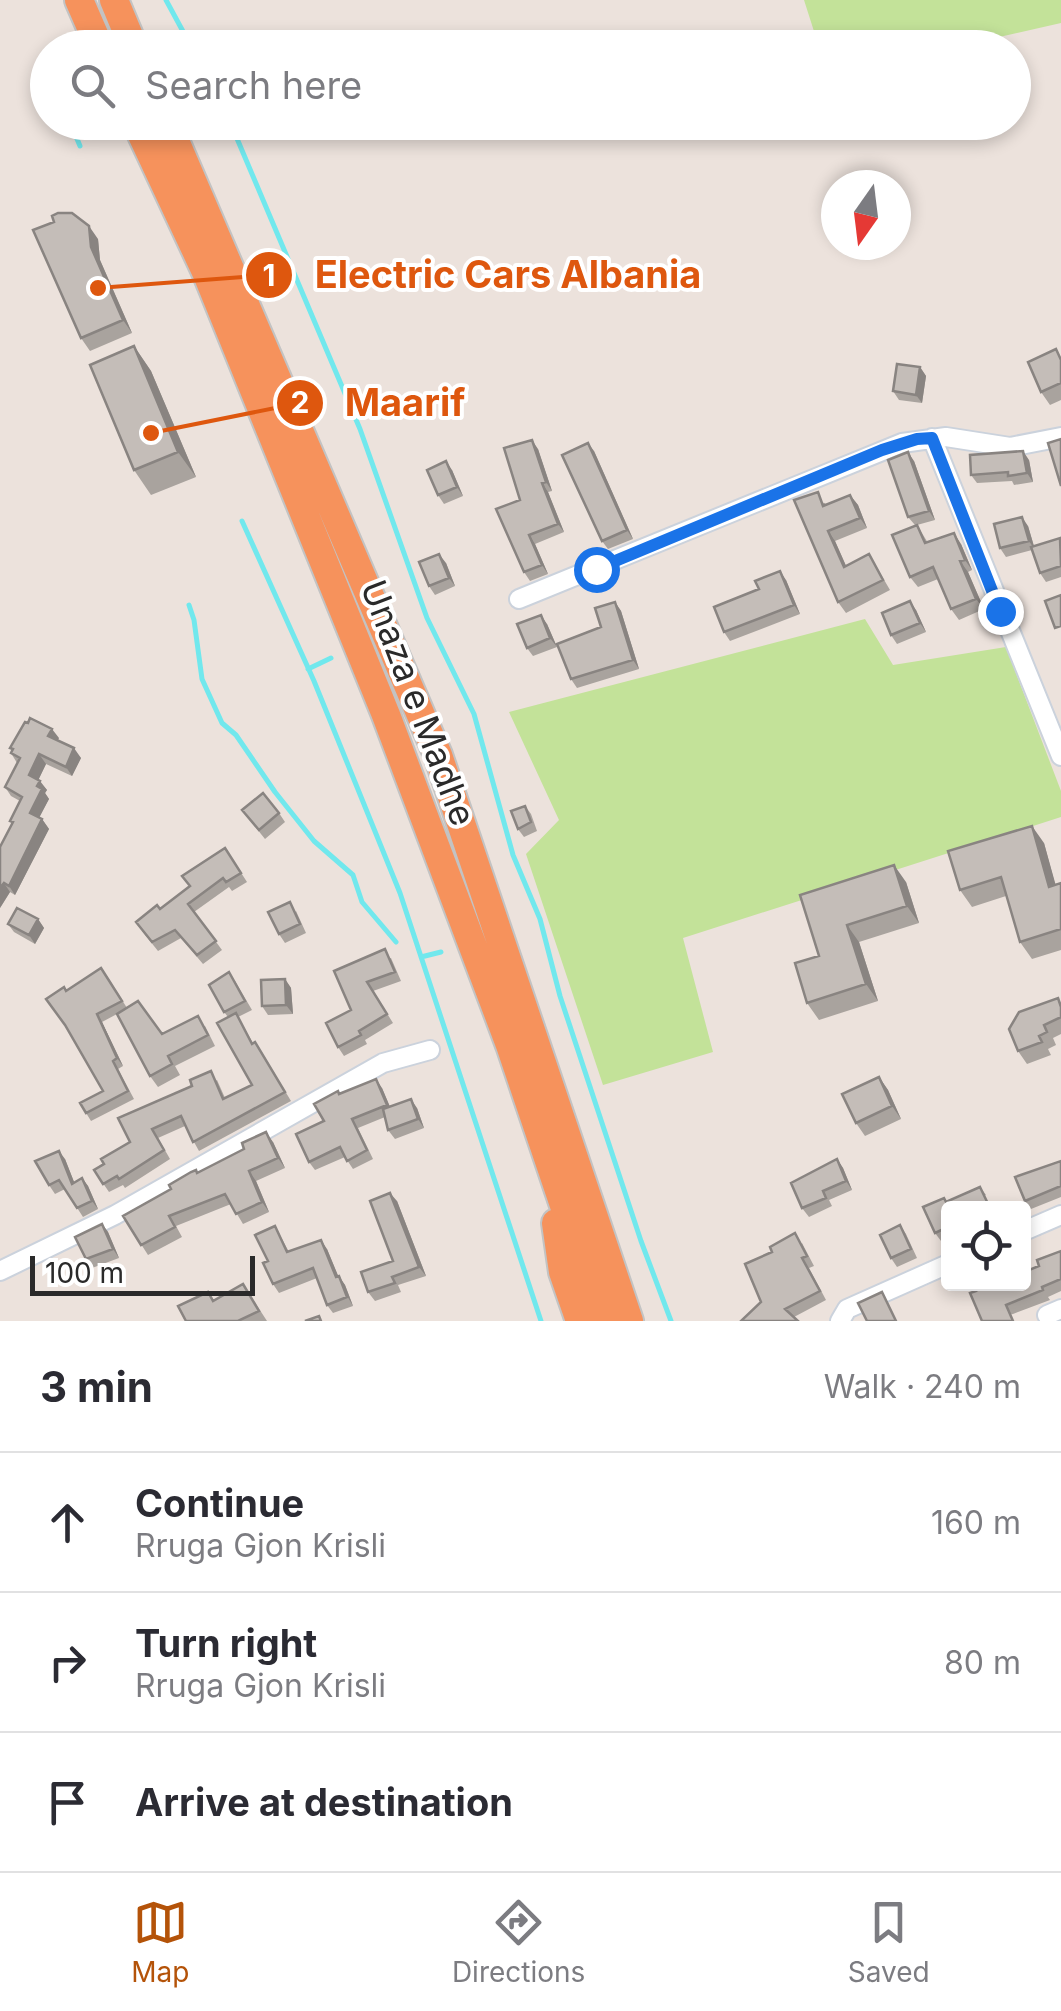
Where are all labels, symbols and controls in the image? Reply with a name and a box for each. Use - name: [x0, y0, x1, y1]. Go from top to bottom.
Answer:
- search box: [30, 30, 1031, 140]
- icon: search: [65, 58, 120, 113]
- text: Search here: [145, 62, 362, 108]
- north arrow: [821, 170, 911, 260]
- callout: Electric Cars Albania: [244, 241, 721, 309]
- text: Electric Cars Albania: [315, 251, 701, 297]
- text: 1: [263, 257, 275, 293]
- callout: Maarif: [275, 369, 485, 437]
- text: Maarif: [345, 379, 465, 425]
- text: 2: [291, 384, 309, 420]
- route start: [574, 547, 620, 593]
- street label: Unaza e Madhe: [353, 574, 485, 831]
- route end: [978, 589, 1024, 635]
- map controls: [941, 1201, 1031, 1291]
- button: locate: [941, 1201, 1031, 1291]
- scale bar: [30, 1251, 255, 1296]
- text: 100 m: [45, 1256, 124, 1290]
- text: 3 min: [40, 1361, 153, 1412]
- text: Walk · 240 m: [824, 1367, 1021, 1406]
- text: Continue: [135, 1480, 304, 1526]
- icon: ahead: [40, 1495, 95, 1550]
- text: 160 m: [931, 1503, 1021, 1542]
- text: Rruga Gjon Krisli: [135, 1526, 386, 1565]
- text: Turn right: [135, 1620, 317, 1666]
- icon: right: [40, 1635, 95, 1690]
- text: 80 m: [944, 1643, 1021, 1682]
- text: Rruga Gjon Krisli: [135, 1666, 386, 1705]
- icon: arrive: [40, 1775, 95, 1830]
- text: Arrive at destination: [135, 1779, 513, 1825]
- tab: Map: [131, 1895, 189, 1989]
- tab: Directions: [452, 1895, 585, 1989]
- tab: Saved: [848, 1895, 930, 1989]

